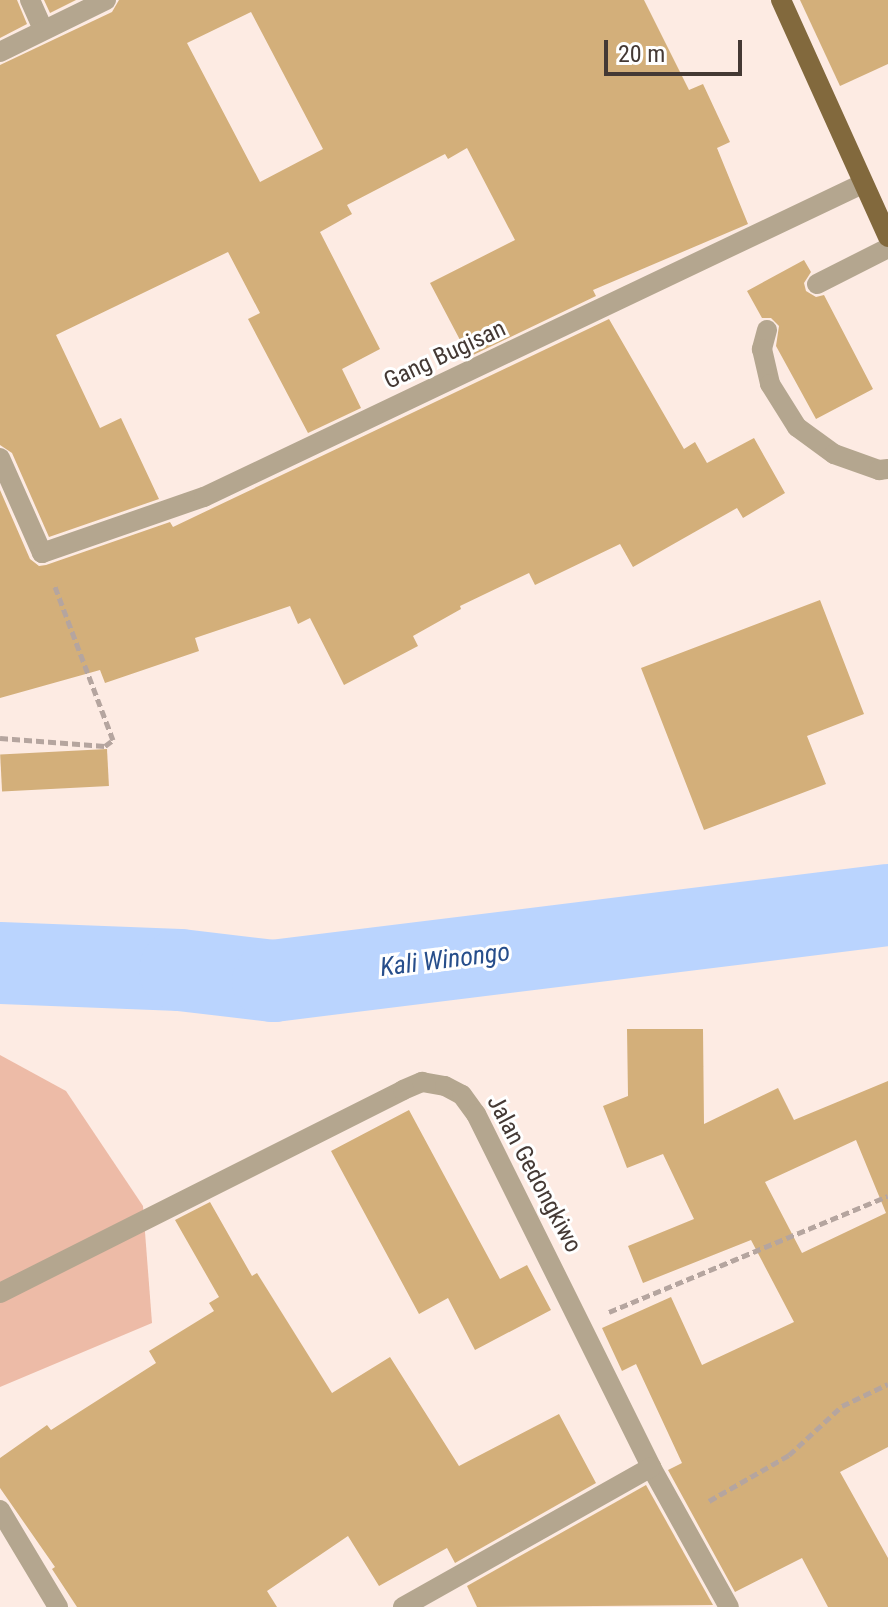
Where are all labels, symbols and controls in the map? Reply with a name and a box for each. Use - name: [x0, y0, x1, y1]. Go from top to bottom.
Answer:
- scale bar: [608, 24, 746, 74]
- text: 20 m: [618, 40, 665, 68]
- street label: Gang Bugisan: [380, 314, 510, 396]
- water label: Kali Winongo: [378, 937, 512, 983]
- street label: Jalan Gedongkiwo: [480, 1090, 588, 1258]

